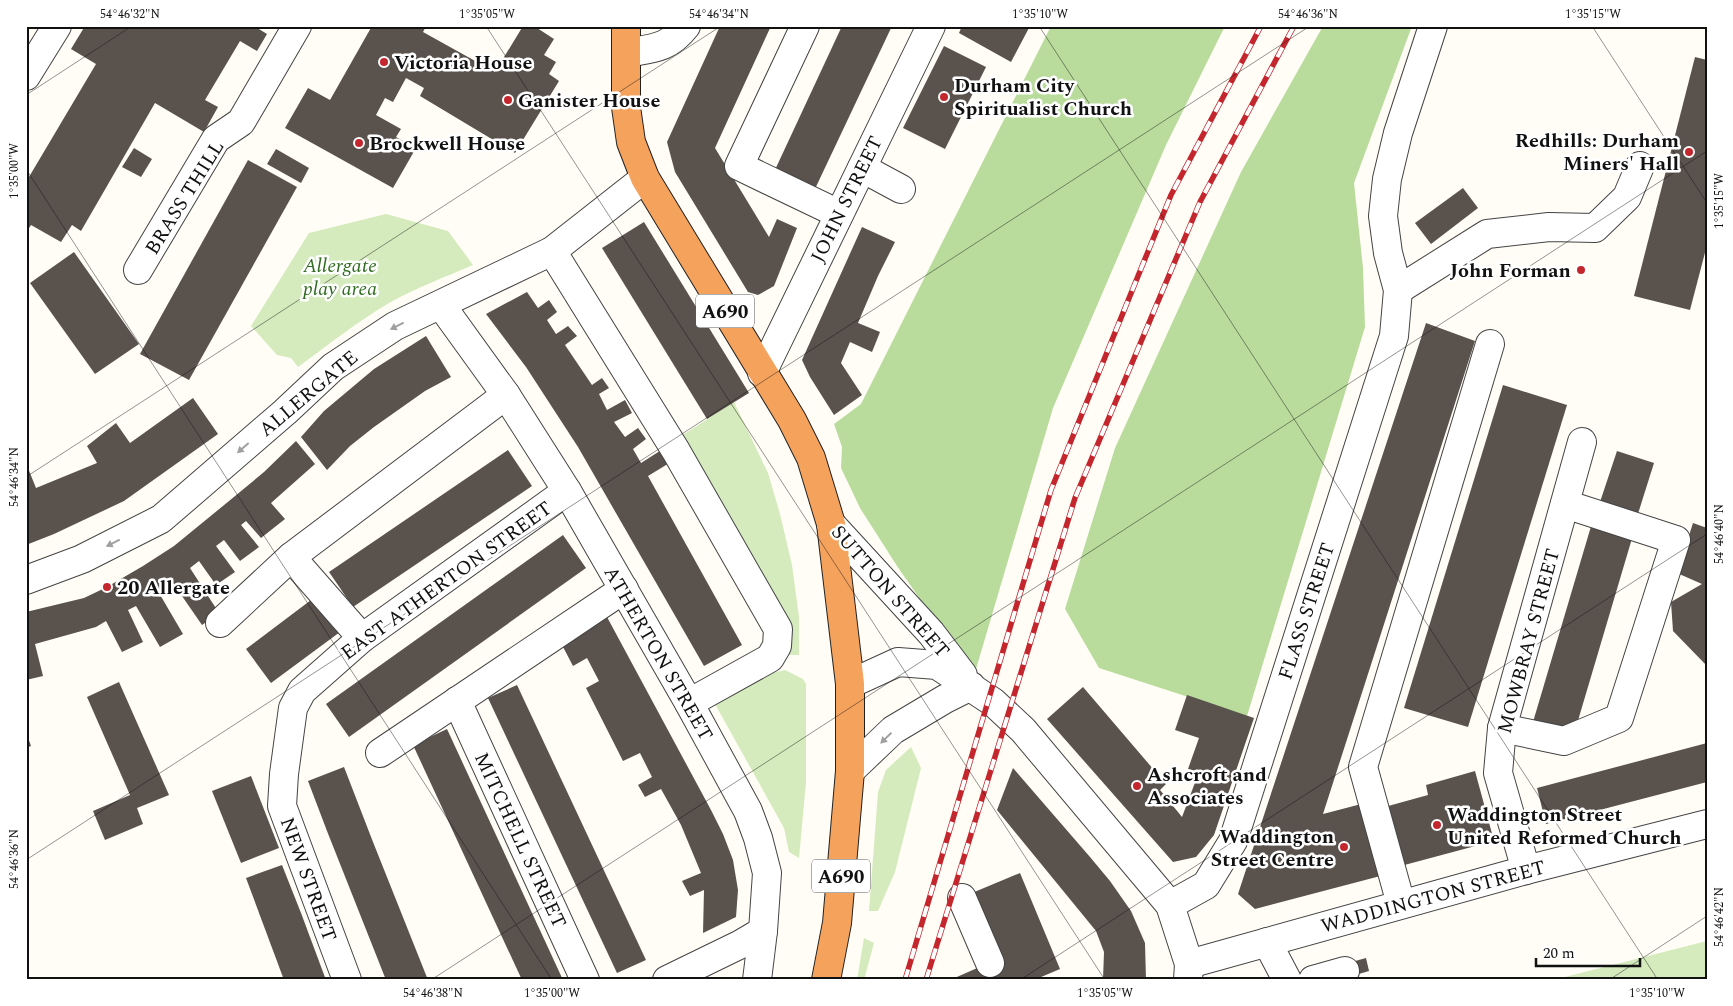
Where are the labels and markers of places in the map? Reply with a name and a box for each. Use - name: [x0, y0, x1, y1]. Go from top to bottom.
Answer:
- place label: Victoria House: [394, 48, 532, 78]
- marker: Victoria House: [378, 56, 390, 68]
- place label: Durham City Spiritualist Church: [954, 71, 1132, 124]
- place label: Ganister House: [518, 86, 660, 116]
- marker: Durham City Spiritualist Church: [938, 91, 950, 103]
- marker: Ganister House: [502, 94, 514, 106]
- place label: Redhills: Durham Miners' Hall: [1515, 126, 1679, 179]
- place label: Brockwell House: [369, 129, 525, 159]
- marker: Brockwell House: [353, 137, 365, 149]
- marker: Redhills: Durham Miners' Hall: [1683, 146, 1695, 158]
- place label: John Forman: [1450, 256, 1571, 286]
- marker: John Forman: [1575, 264, 1587, 276]
- place label: 20 Allergate: [117, 573, 230, 603]
- marker: 20 Allergate: [101, 581, 113, 593]
- place label: Ashcroft and Associates: [1147, 760, 1267, 813]
- marker: Ashcroft and Associates: [1131, 780, 1143, 792]
- place label: Waddington Street United Reformed Church: [1447, 800, 1682, 853]
- marker: Waddington Street United Reformed Church: [1431, 819, 1443, 831]
- place label: Waddington Street Centre: [1211, 822, 1334, 875]
- marker: Waddington Street Centre: [1338, 841, 1350, 853]

